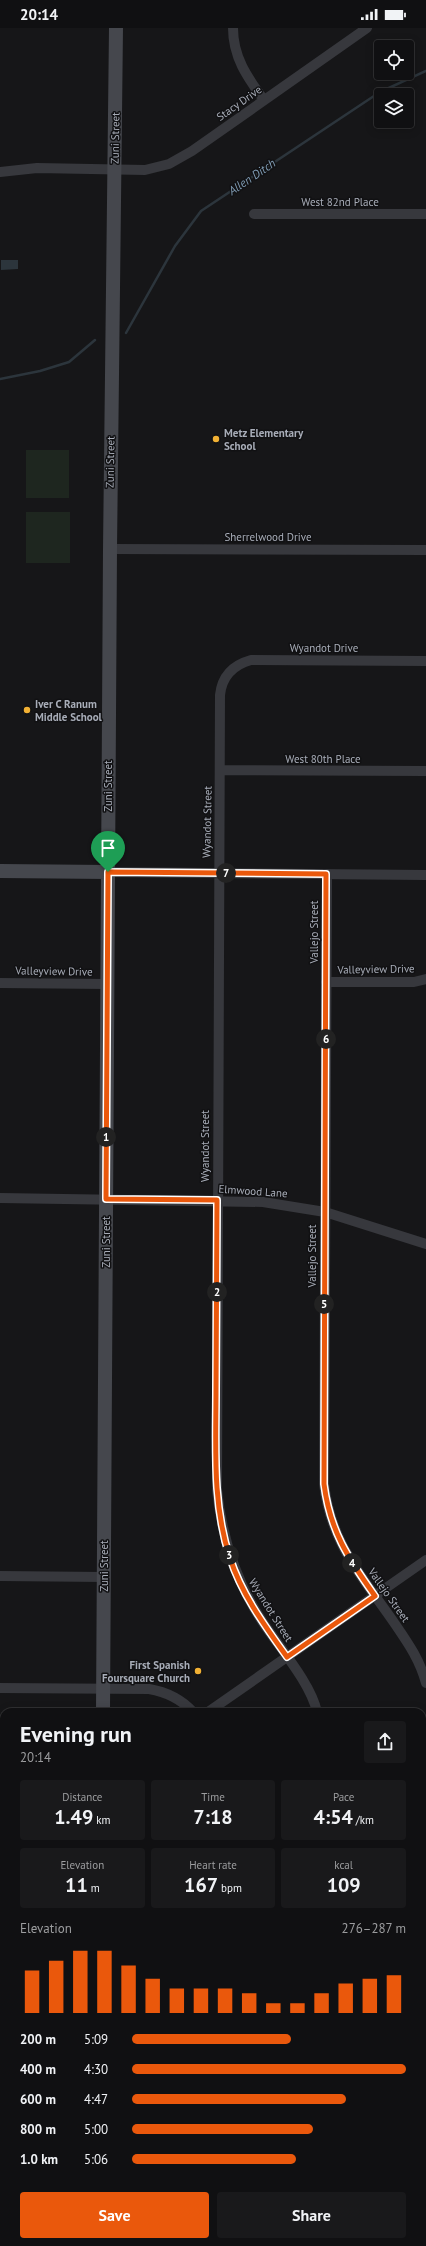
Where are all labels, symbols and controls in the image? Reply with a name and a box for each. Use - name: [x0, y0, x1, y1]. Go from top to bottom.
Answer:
- text: 20:14: [20, 5, 58, 24]
- map controls: [374, 40, 414, 128]
- button: locate: [374, 40, 414, 80]
- street label: Stacy Drive: [214, 82, 265, 124]
- button: layers: [374, 88, 414, 128]
- street label: Zuni Street: [108, 112, 122, 164]
- water label: Allen Ditch: [224, 155, 278, 198]
- street label: West 82nd Place: [301, 195, 379, 209]
- place label: Metz Elementary School: [224, 426, 304, 453]
- marker: Metz Elementary School: [211, 434, 221, 444]
- street label: Zuni Street: [103, 436, 117, 488]
- street label: Sherrelwood Drive: [225, 530, 312, 544]
- street label: Wyandot Drive: [290, 641, 359, 655]
- place label: Iver C Ranum Middle School: [35, 697, 103, 724]
- marker: Iver C Ranum Middle School: [22, 705, 32, 715]
- street label: West 80th Place: [285, 752, 361, 766]
- street label: Zuni Street: [101, 760, 115, 812]
- street label: Wyandot Street: [199, 786, 215, 858]
- pin: [91, 831, 125, 872]
- icon: arrive: [97, 837, 119, 859]
- pin: 7: [216, 863, 236, 883]
- text: 7: [223, 866, 229, 880]
- street label: Vallejo Street: [307, 900, 321, 965]
- street label: Valleyview Drive: [336, 961, 415, 977]
- street label: Valleyview Drive: [14, 963, 93, 979]
- pin: 6: [316, 1029, 336, 1049]
- text: 6: [323, 1032, 329, 1046]
- street label: Wyandot Street: [198, 1110, 212, 1182]
- pin: 1: [96, 1127, 116, 1147]
- text: 1: [103, 1130, 109, 1144]
- street label: Elmwood Lane: [218, 1182, 288, 1200]
- street label: Zuni Street: [99, 1216, 113, 1268]
- street label: Vallejo Street: [305, 1224, 319, 1289]
- pin: 2: [207, 1282, 227, 1302]
- text: 2: [214, 1285, 220, 1299]
- pin: 5: [314, 1294, 334, 1314]
- text: 5: [321, 1297, 327, 1311]
- street label: Zuni Street: [97, 1540, 111, 1592]
- pin: 3: [219, 1545, 239, 1565]
- text: 3: [226, 1548, 232, 1562]
- pin: 4: [342, 1553, 362, 1573]
- text: 4: [349, 1556, 355, 1570]
- street label: Vallejo Street: [365, 1564, 413, 1625]
- street label: Wyandot Street: [246, 1576, 296, 1645]
- place label: First Spanish Foursquare Church: [102, 1658, 190, 1685]
- marker: First Spanish Foursquare Church: [193, 1666, 203, 1676]
- text: Evening run: [20, 1720, 132, 1748]
- button: share: [364, 1721, 406, 1763]
- text: 20:14: [20, 1749, 51, 1766]
- text: Distance: [62, 1790, 102, 1804]
- text: Time: [201, 1790, 225, 1804]
- text: Pace: [333, 1790, 354, 1804]
- text: 1.49: [54, 1804, 93, 1830]
- text: 7:18: [193, 1804, 233, 1830]
- text: 4:54: [313, 1804, 353, 1830]
- text: km: [93, 1813, 110, 1827]
- text: /km: [353, 1813, 374, 1827]
- text: Elevation: [60, 1858, 104, 1872]
- text: Heart rate: [189, 1858, 237, 1872]
- text: kcal: [334, 1858, 353, 1872]
- text: 11: [65, 1872, 88, 1898]
- text: 167: [184, 1872, 218, 1898]
- text: 109: [327, 1872, 361, 1898]
- text: m: [88, 1881, 100, 1895]
- text: bpm: [218, 1881, 242, 1895]
- text: Elevation: [20, 1920, 72, 1937]
- text: 276–287 m: [342, 1920, 406, 1937]
- text: 200 m: [20, 2031, 56, 2048]
- text: 5:09: [84, 2031, 108, 2048]
- text: 400 m: [20, 2061, 56, 2078]
- text: 4:30: [84, 2061, 108, 2078]
- text: 600 m: [20, 2091, 56, 2108]
- text: 4:47: [84, 2091, 108, 2108]
- text: 800 m: [20, 2121, 56, 2138]
- text: 5:00: [84, 2121, 108, 2138]
- text: 1.0 km: [20, 2151, 58, 2168]
- text: 5:06: [84, 2151, 108, 2168]
- button: Save: [20, 2192, 209, 2238]
- button: Share: [217, 2192, 406, 2238]

